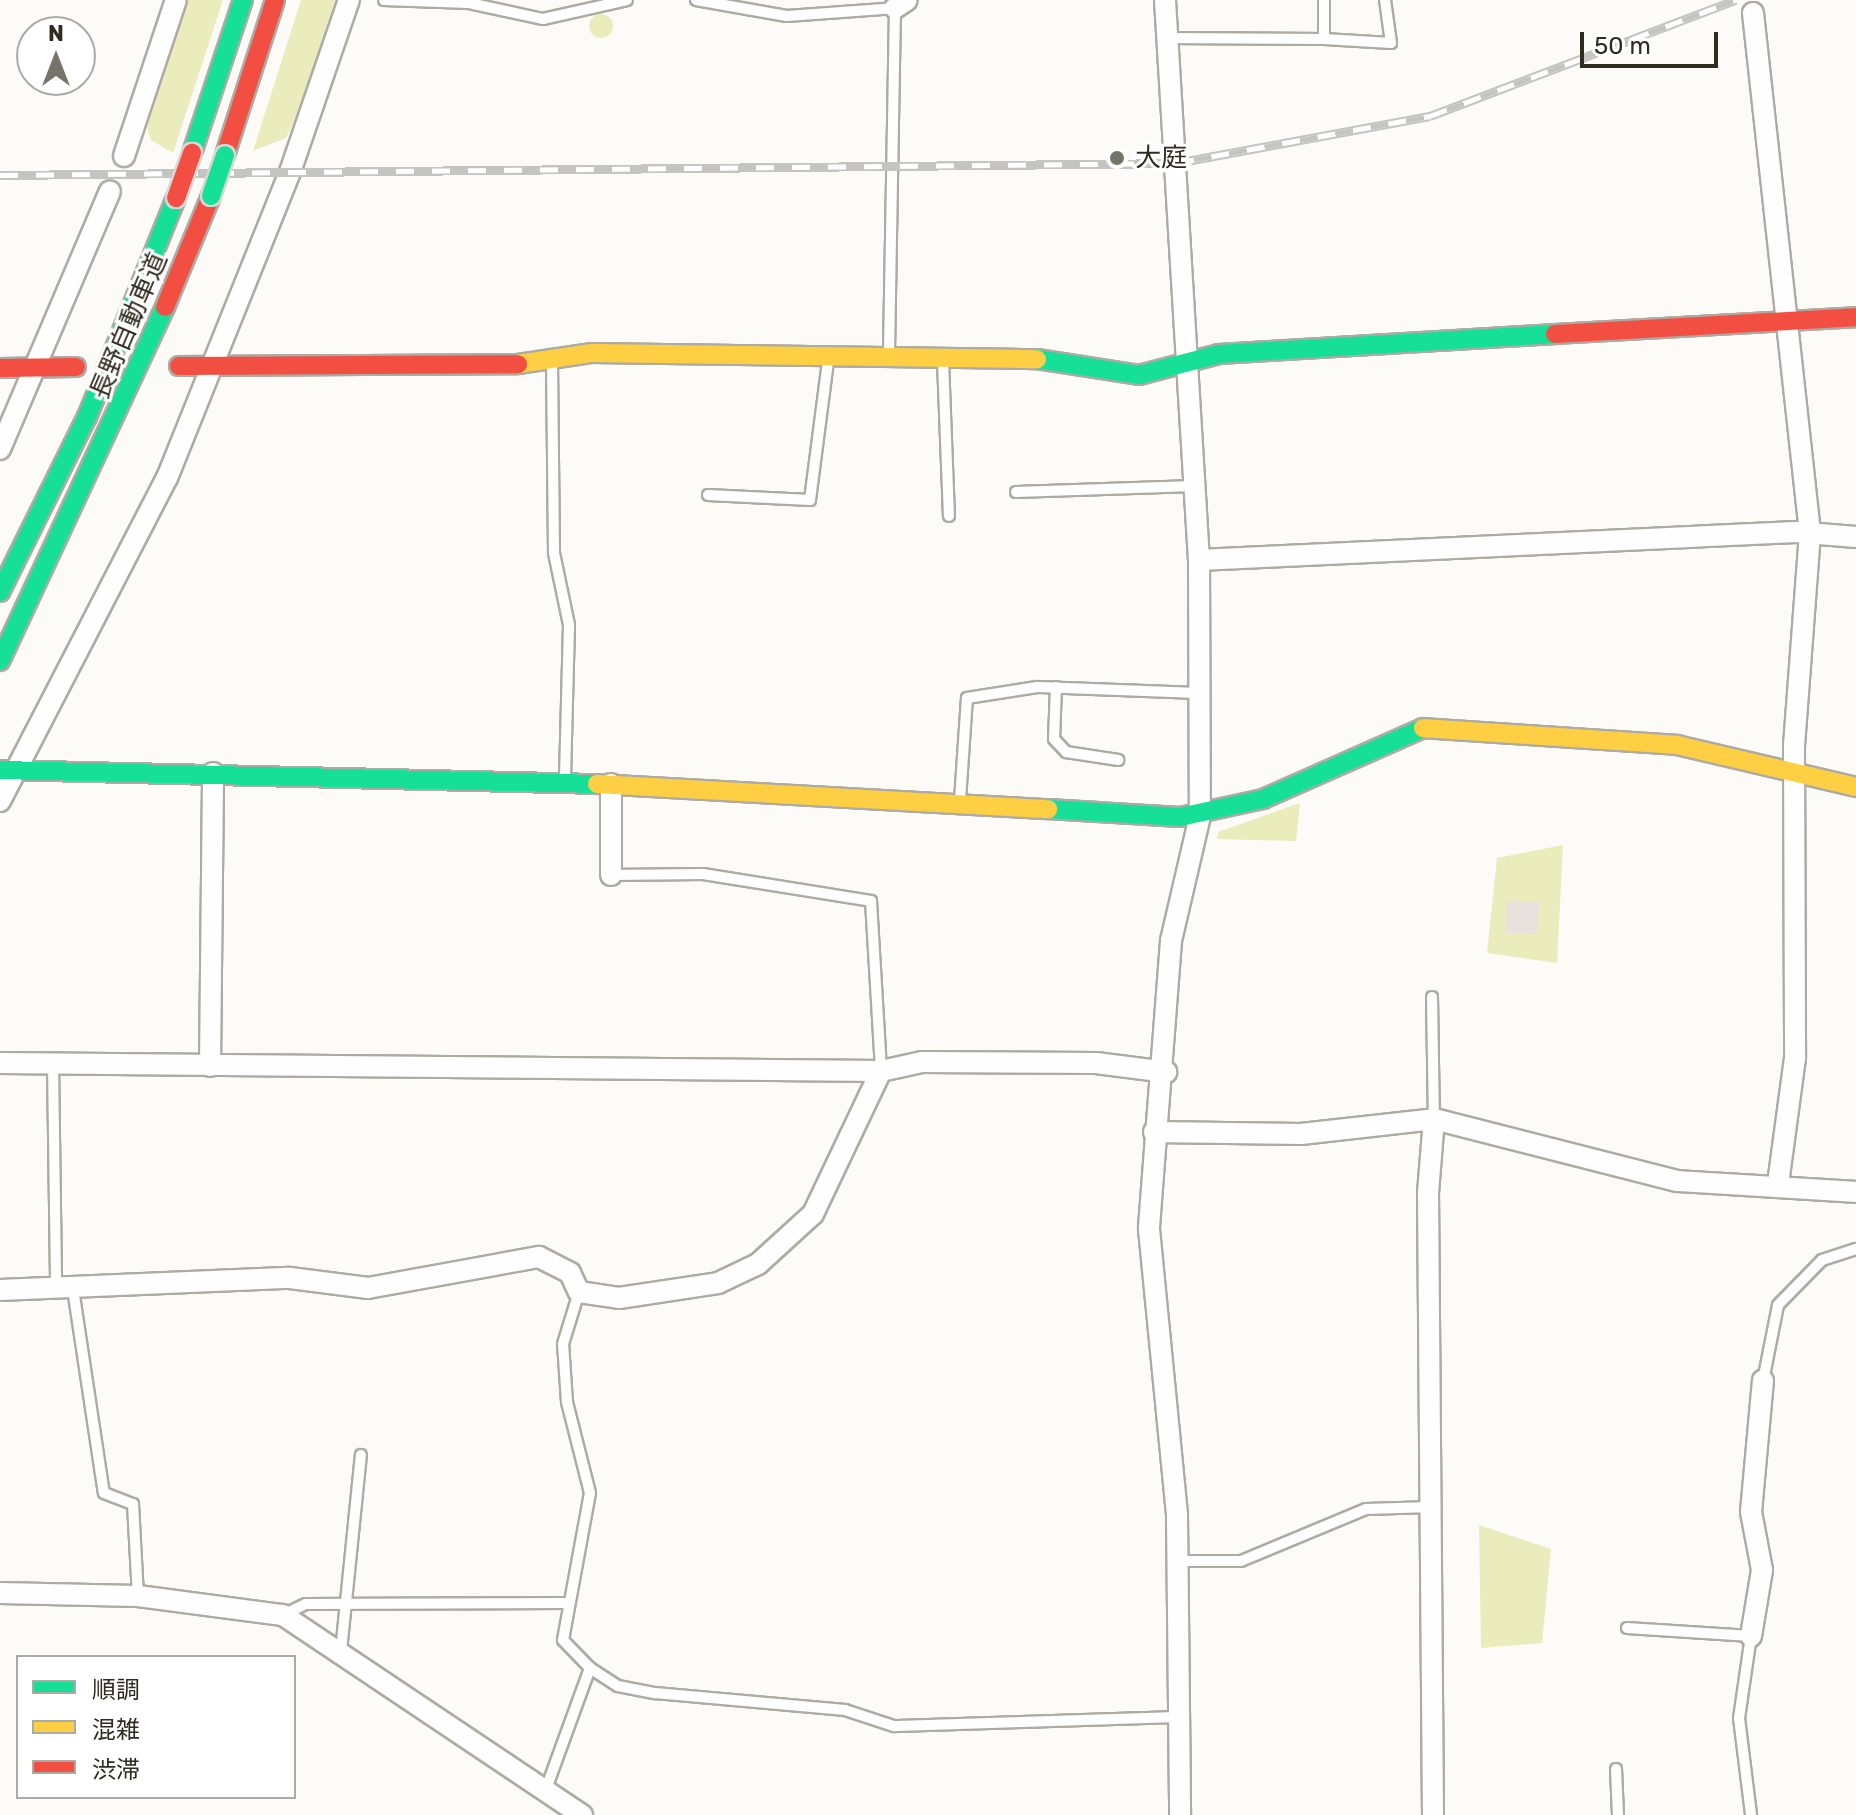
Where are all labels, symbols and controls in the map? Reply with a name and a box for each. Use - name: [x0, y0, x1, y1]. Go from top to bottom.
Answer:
- north arrow: [16, 16, 96, 96]
- scale bar: [1584, 16, 1722, 66]
- text: N: [48, 20, 64, 47]
- text: 50 m: [1594, 32, 1651, 60]
- place label: 大庭: [1135, 142, 1187, 174]
- marker: 大庭: [1106, 147, 1128, 169]
- street label: 長野自動車道: [84, 248, 174, 404]
- legend: [16, 1655, 296, 1799]
- text: 順調: [92, 1676, 140, 1704]
- text: 混雑: [92, 1716, 140, 1744]
- text: 渋滞: [92, 1756, 140, 1784]

